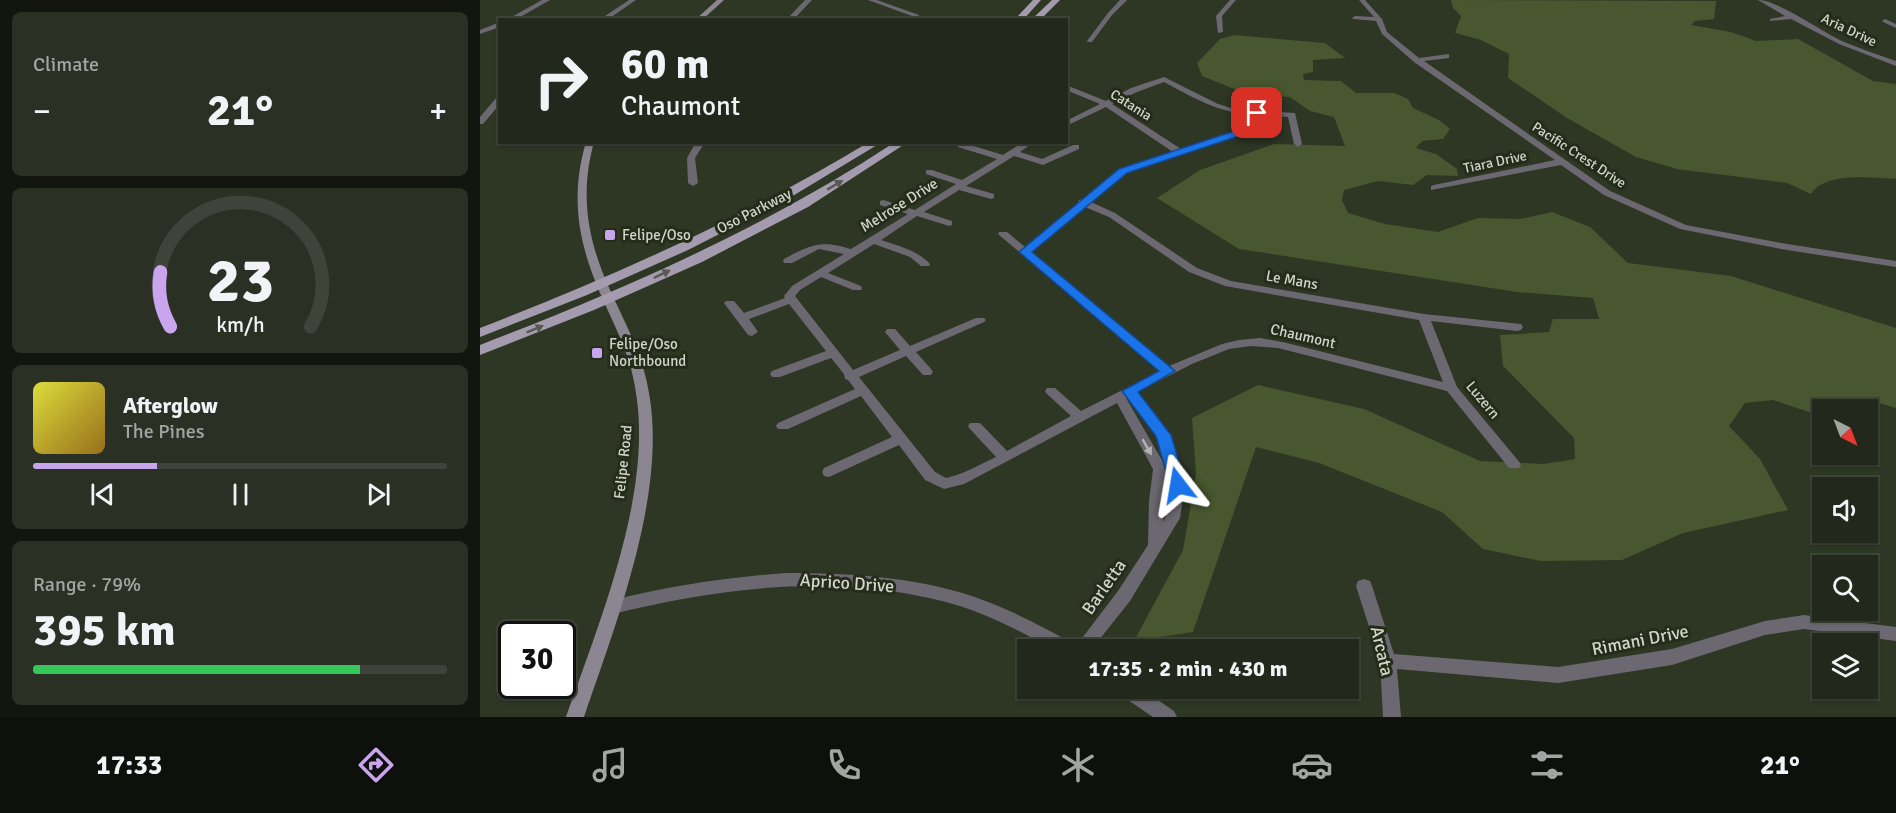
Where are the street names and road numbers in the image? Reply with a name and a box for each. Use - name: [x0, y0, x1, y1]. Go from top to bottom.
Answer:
- street label: Aria Drive: [1819, 10, 1879, 50]
- street label: Catania: [1107, 86, 1155, 124]
- street label: Pacific Crest Drive: [1529, 118, 1629, 192]
- street label: Tiara Drive: [1462, 147, 1528, 177]
- street label: Melrose Drive: [857, 174, 941, 236]
- street label: Oso Parkway: [714, 184, 794, 238]
- street label: Le Mans: [1264, 267, 1320, 294]
- street label: Chaumont: [1269, 320, 1337, 352]
- street label: Luzern: [1462, 378, 1504, 422]
- street label: Felipe Road: [610, 424, 636, 500]
- street label: Barletta: [1077, 555, 1131, 619]
- street label: Aprico Drive: [799, 569, 895, 597]
- street label: Rimani Drive: [1590, 620, 1690, 660]
- street label: Arcata: [1366, 624, 1398, 678]

